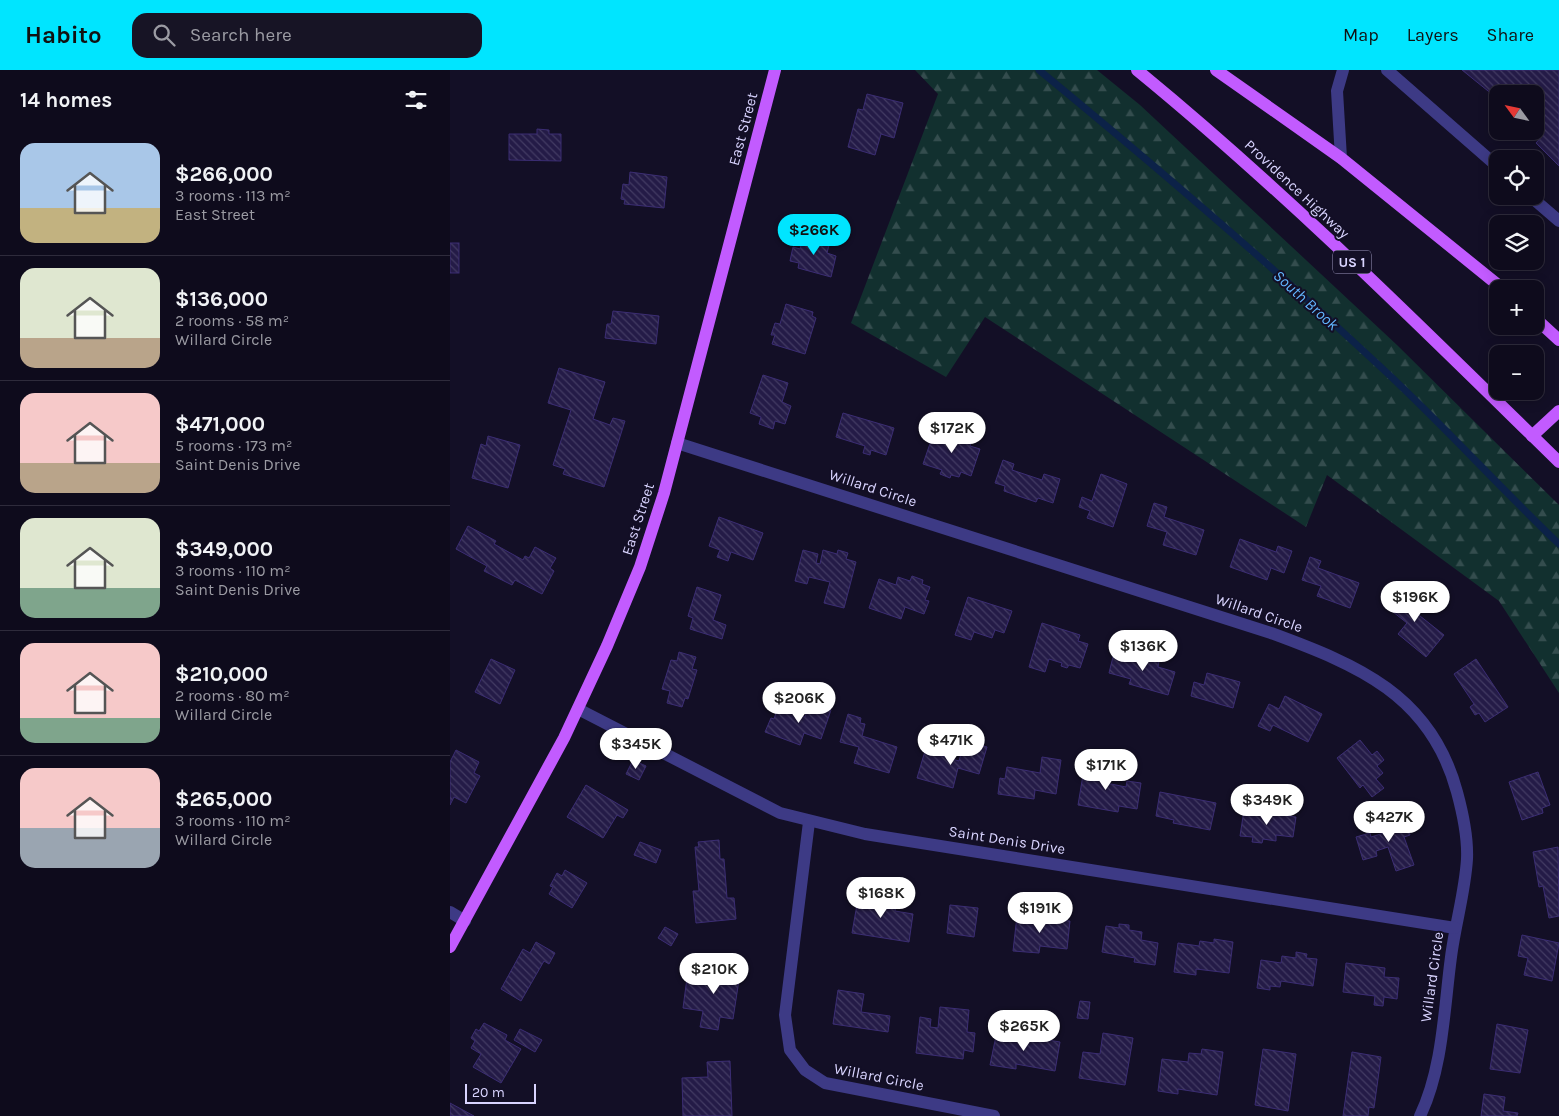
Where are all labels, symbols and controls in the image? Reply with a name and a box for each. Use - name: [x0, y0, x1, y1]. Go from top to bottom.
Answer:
- search box: [132, 13, 482, 58]
- text: Habito: [25, 21, 102, 49]
- icon: search: [150, 21, 178, 49]
- text: Search here: [190, 24, 292, 46]
- text: Map: [1343, 24, 1379, 46]
- text: Layers: [1407, 24, 1459, 46]
- text: Share: [1487, 24, 1534, 46]
- north arrow: [1489, 85, 1544, 140]
- map controls: [1489, 85, 1544, 400]
- icon: filters: [402, 86, 430, 114]
- text: 14 homes: [20, 88, 112, 112]
- street label: East Street: [725, 90, 761, 168]
- street label: Providence Highway: [1241, 136, 1353, 242]
- button: locate: [1489, 150, 1544, 205]
- text: $266,000: [175, 162, 273, 186]
- icon: home: [60, 163, 120, 223]
- text: 3 rooms · 113 m²: [175, 186, 291, 205]
- text: East Street: [175, 205, 255, 224]
- pin: $266K: [779, 214, 849, 256]
- button: layers: [1489, 215, 1544, 270]
- text: $266K: [789, 220, 839, 239]
- road number: US 1: [1333, 250, 1371, 273]
- water label: South Brook: [1270, 266, 1343, 335]
- button: +: [1489, 280, 1544, 335]
- text: $136,000: [175, 287, 268, 311]
- icon: home: [60, 288, 120, 348]
- text: 2 rooms · 58 m²: [175, 311, 289, 330]
- text: Willard Circle: [175, 330, 272, 349]
- button: −: [1489, 345, 1544, 400]
- text: $471,000: [175, 412, 265, 436]
- pin: $172K: [917, 412, 987, 454]
- icon: home: [60, 413, 120, 473]
- text: $172K: [930, 418, 974, 437]
- text: 5 rooms · 173 m²: [175, 436, 292, 455]
- text: Saint Denis Drive: [175, 455, 301, 474]
- street label: Willard Circle: [827, 465, 919, 511]
- street label: East Street: [618, 480, 658, 557]
- text: $349,000: [175, 537, 273, 561]
- icon: home: [60, 538, 120, 598]
- text: 3 rooms · 110 m²: [175, 561, 291, 580]
- text: Saint Denis Drive: [175, 580, 301, 599]
- pin: $196K: [1380, 580, 1450, 623]
- text: $196K: [1392, 587, 1438, 606]
- street label: Willard Circle: [1213, 590, 1305, 636]
- pin: $136K: [1108, 630, 1178, 672]
- text: $136K: [1120, 636, 1166, 655]
- text: $210,000: [175, 662, 268, 686]
- icon: home: [60, 663, 120, 723]
- pin: $206K: [764, 682, 834, 724]
- text: 2 rooms · 80 m²: [175, 686, 290, 705]
- text: $206K: [774, 688, 825, 707]
- text: Willard Circle: [175, 705, 272, 724]
- pin: $471K: [916, 724, 986, 766]
- pin: $345K: [601, 728, 671, 770]
- text: $471K: [929, 730, 973, 749]
- text: $345K: [611, 734, 661, 753]
- pin: $171K: [1071, 748, 1141, 791]
- text: $171K: [1086, 755, 1126, 774]
- pin: $349K: [1232, 784, 1302, 826]
- text: $265,000: [175, 787, 272, 811]
- icon: home: [60, 788, 120, 848]
- text: $349K: [1242, 790, 1292, 809]
- pin: $427K: [1354, 800, 1424, 843]
- text: $427K: [1365, 807, 1413, 826]
- text: 3 rooms · 110 m²: [175, 811, 291, 830]
- street label: Saint Denis Drive: [947, 822, 1067, 858]
- text: Willard Circle: [175, 830, 272, 849]
- pin: $168K: [846, 876, 916, 919]
- text: $168K: [857, 883, 905, 902]
- pin: $191K: [1005, 892, 1075, 934]
- text: $191K: [1019, 898, 1061, 917]
- street label: Willard Circle: [1417, 931, 1447, 1023]
- pin: $210K: [679, 952, 749, 995]
- text: $210K: [691, 959, 738, 978]
- pin: $265K: [989, 1010, 1059, 1052]
- text: $265K: [999, 1016, 1049, 1035]
- street label: Willard Circle: [833, 1059, 925, 1095]
- scale bar: [465, 1081, 536, 1104]
- text: 20 m: [472, 1084, 505, 1101]

